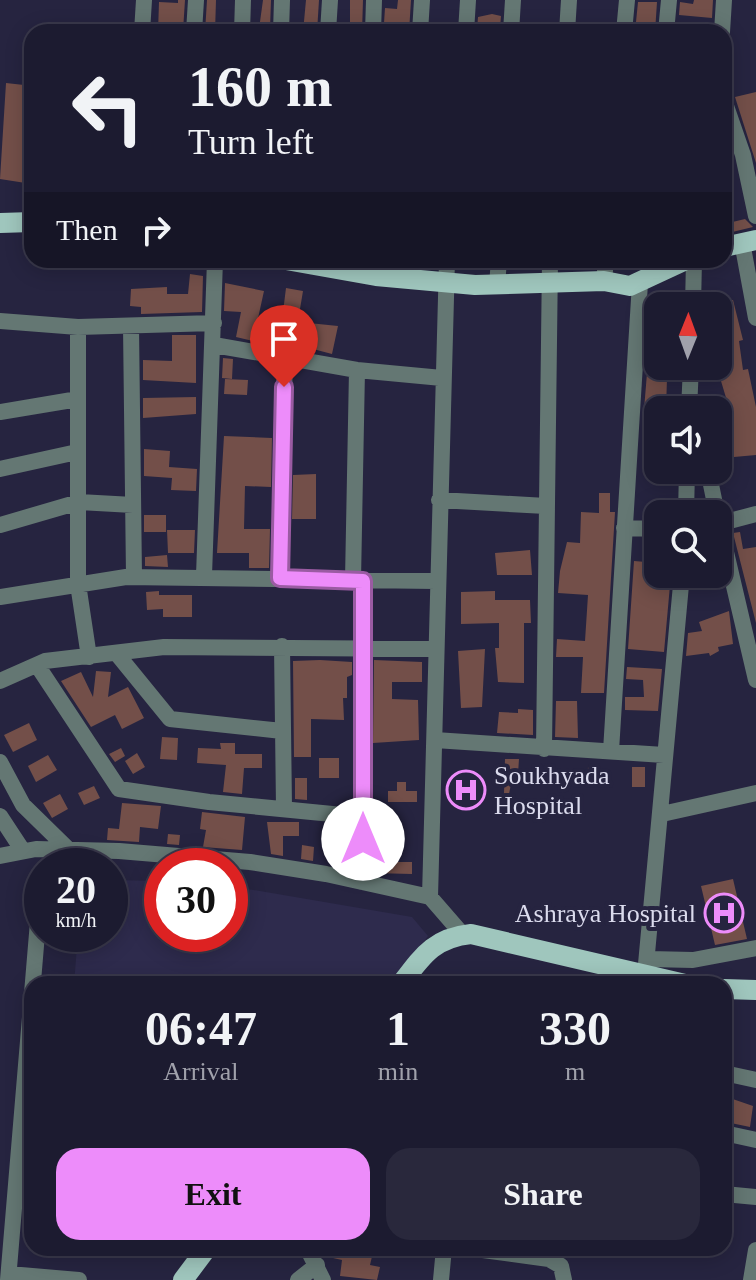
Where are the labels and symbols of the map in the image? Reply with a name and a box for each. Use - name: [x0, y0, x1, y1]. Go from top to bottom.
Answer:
- north arrow: [644, 292, 732, 380]
- pin: [250, 305, 318, 387]
- place label: Soukhyada Hospital: [494, 761, 610, 820]
- hospital icon: Soukhyada Hospital: [445, 769, 487, 811]
- position arrow: [321, 797, 405, 881]
- speed limit sign: 30: [144, 848, 248, 952]
- hospital icon: Ashraya Hospital: [703, 892, 745, 934]
- place label: Ashraya Hospital: [515, 899, 696, 928]

